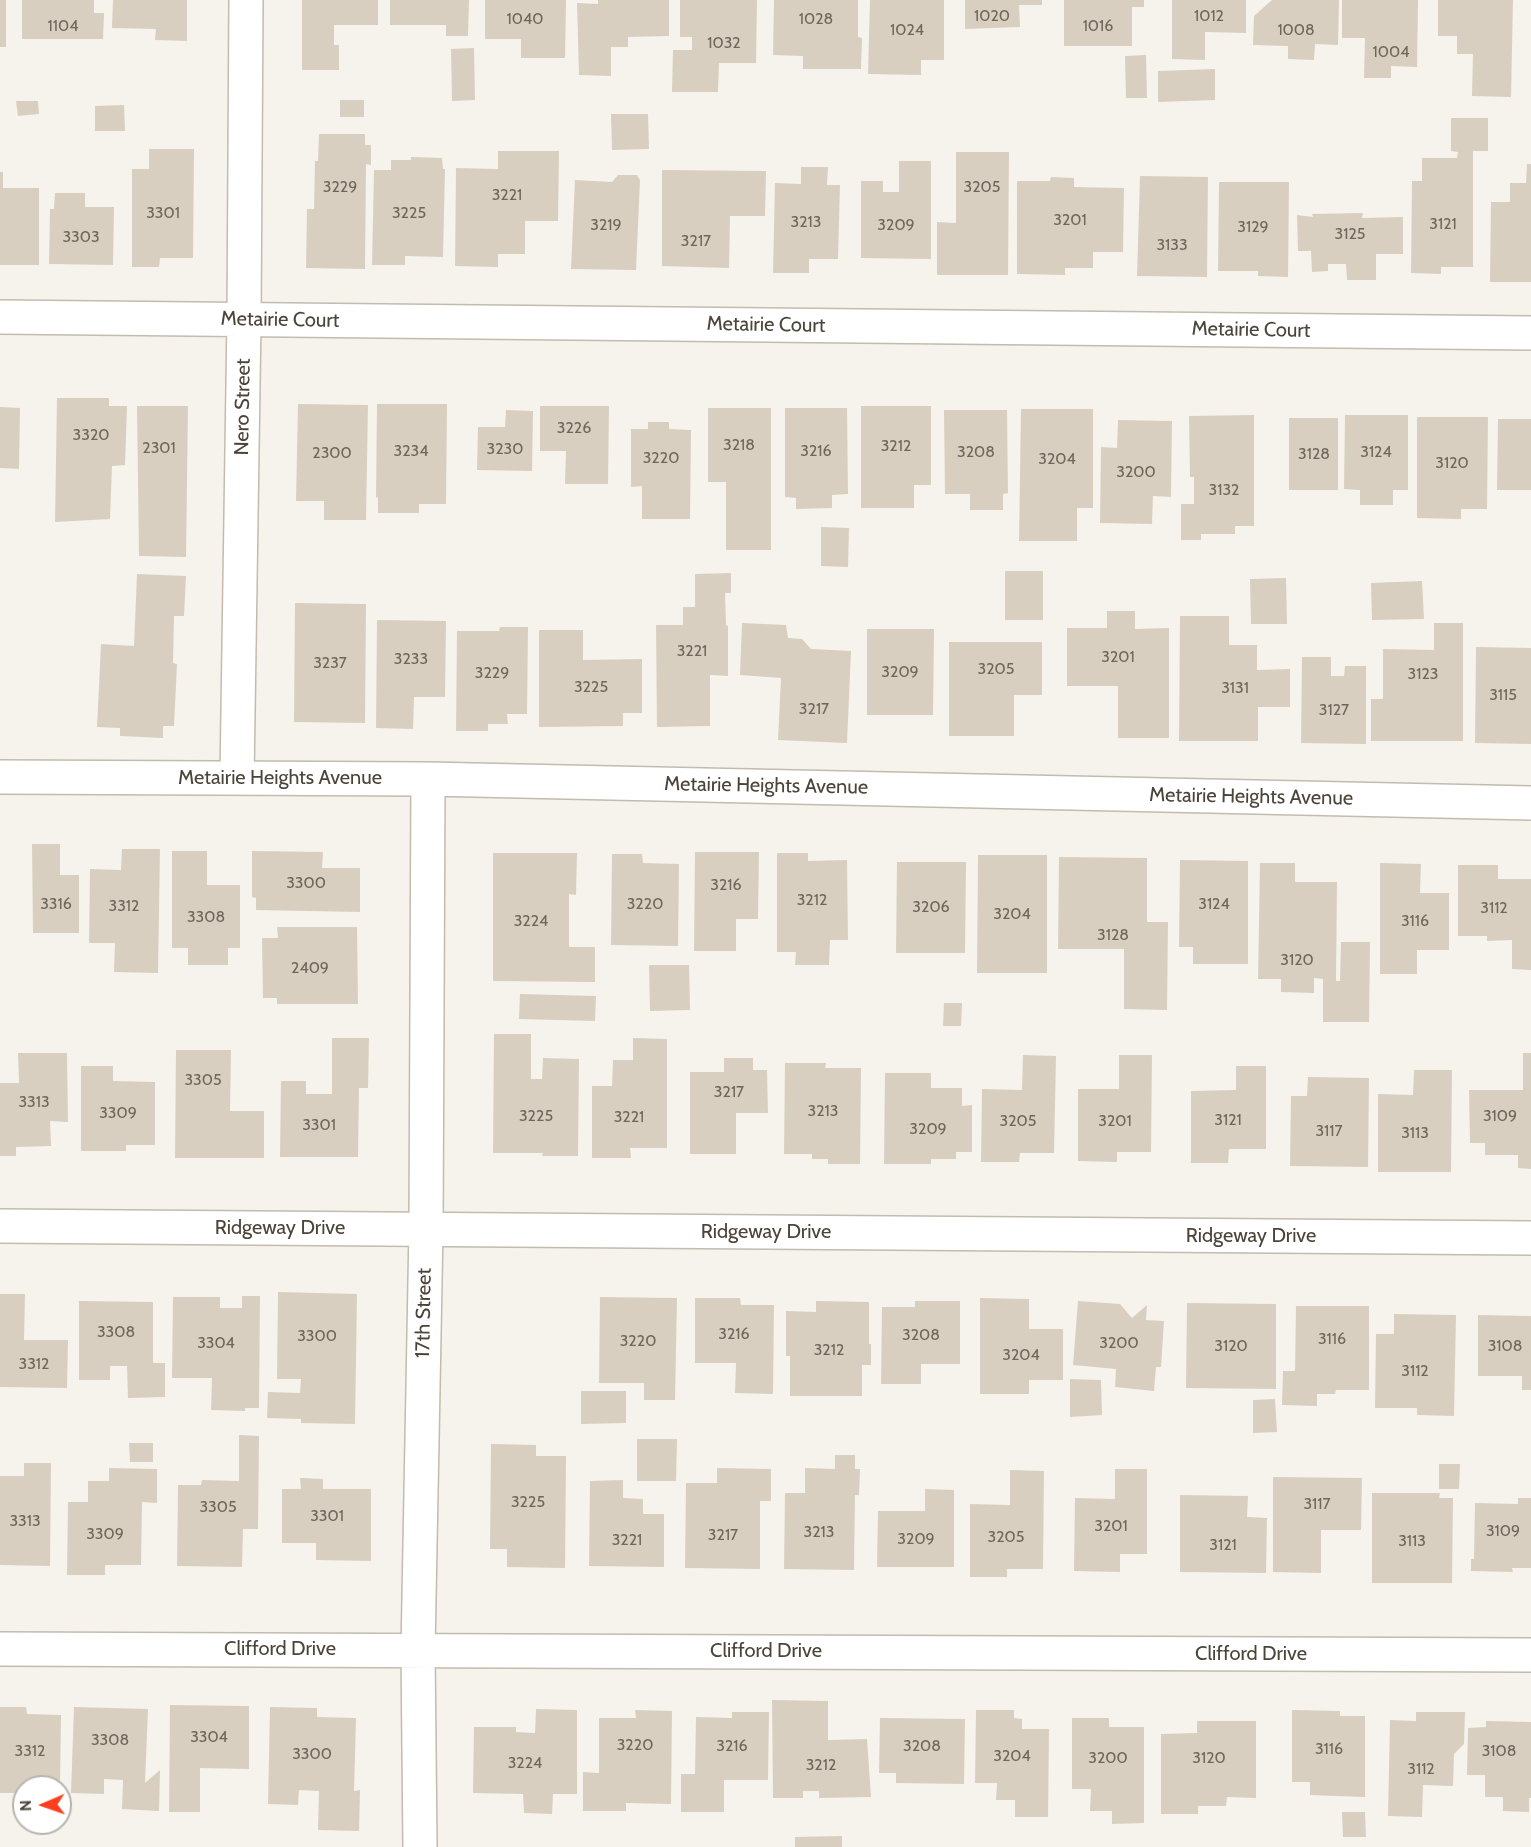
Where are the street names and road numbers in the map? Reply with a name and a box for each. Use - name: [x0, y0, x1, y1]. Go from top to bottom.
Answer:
- street label: Metairie Court: [220, 307, 340, 333]
- street label: Metairie Court: [706, 312, 826, 338]
- street label: Metairie Court: [1191, 317, 1311, 343]
- street label: Nero Street: [230, 358, 256, 456]
- street label: Metairie Heights Avenue: [178, 766, 382, 790]
- street label: Metairie Heights Avenue: [664, 772, 868, 800]
- street label: Metairie Heights Avenue: [1149, 783, 1353, 811]
- street label: Ridgeway Drive: [215, 1216, 345, 1240]
- street label: Ridgeway Drive: [701, 1220, 831, 1244]
- street label: Ridgeway Drive: [1186, 1224, 1316, 1248]
- street label: 17th Street: [411, 1268, 437, 1358]
- street label: Clifford Drive: [224, 1637, 336, 1661]
- street label: Clifford Drive: [710, 1639, 822, 1663]
- street label: Clifford Drive: [1195, 1642, 1307, 1666]

